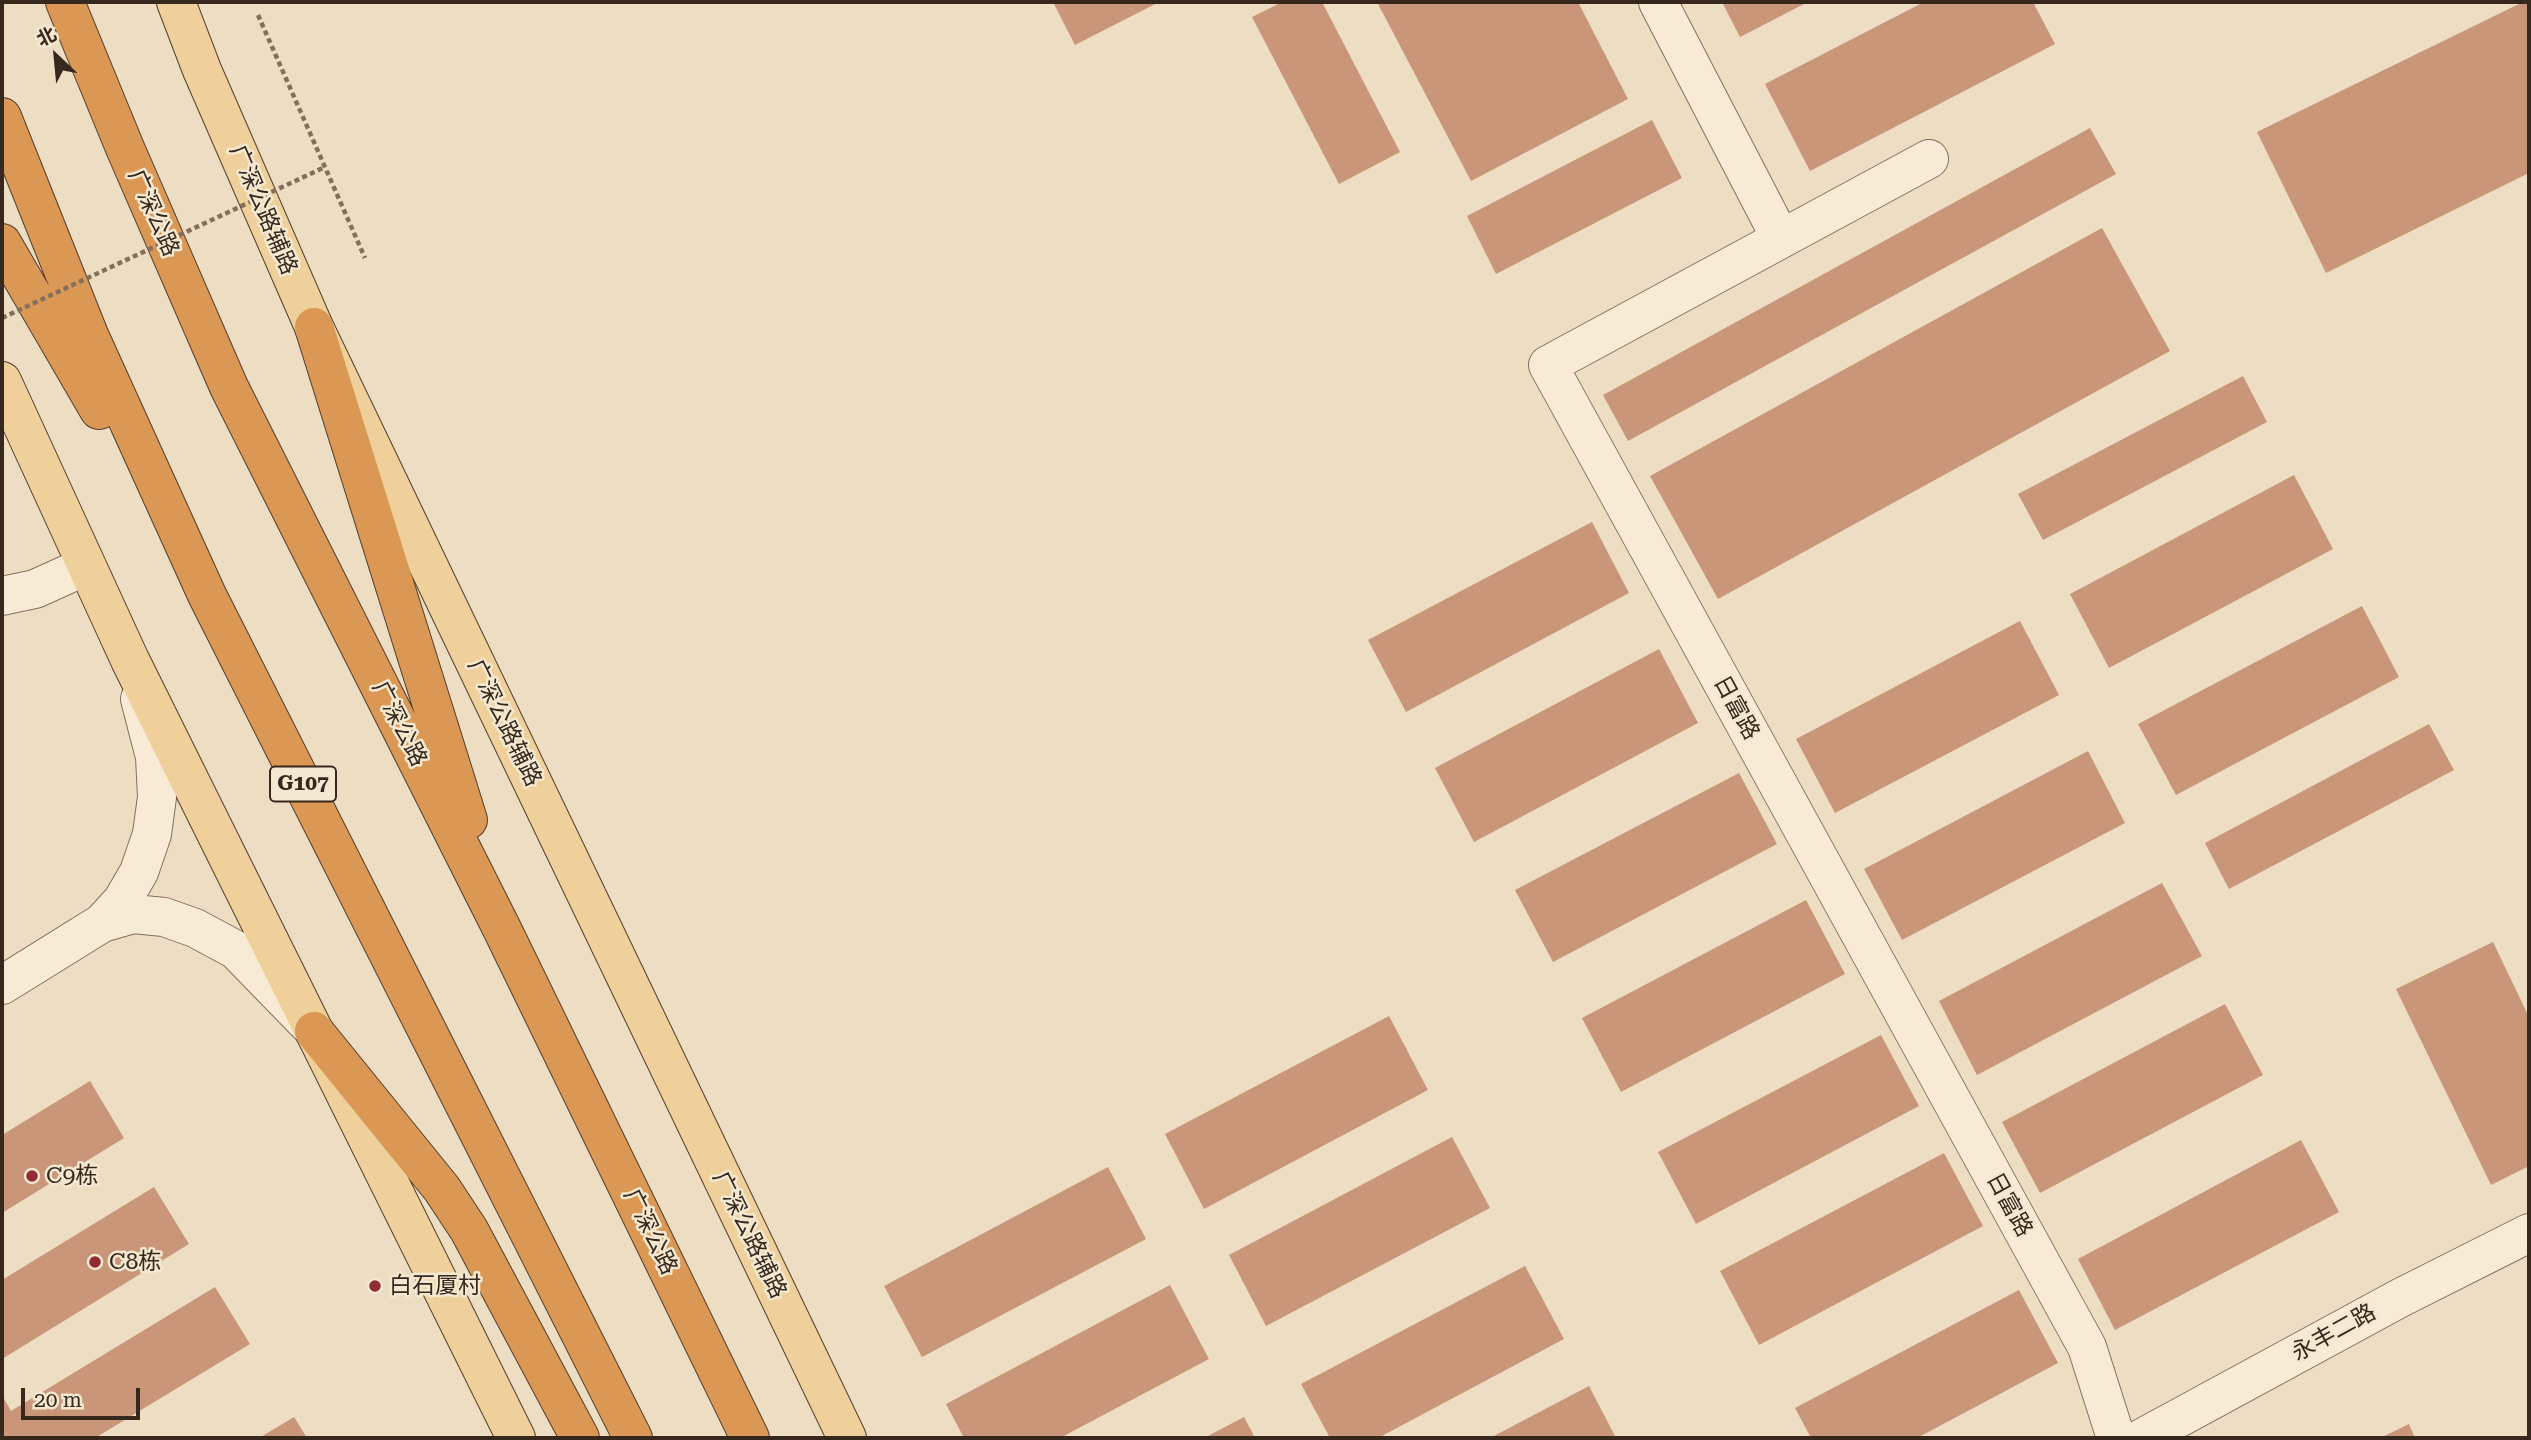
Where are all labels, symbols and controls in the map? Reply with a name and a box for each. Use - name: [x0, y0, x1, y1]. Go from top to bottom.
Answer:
- north arrow: [21, 21, 91, 91]
- text: 北: [33, 22, 60, 51]
- street label: 广深公路辅路: [223, 141, 303, 279]
- street label: 广深公路: [122, 165, 184, 261]
- street label: 广深公路辅路: [461, 655, 547, 791]
- street label: 日富路: [1707, 671, 1765, 745]
- street label: 广深公路: [366, 677, 432, 771]
- road number: G107: [270, 766, 336, 802]
- place label: C9栋: [46, 1162, 98, 1190]
- street label: 广深公路辅路: [706, 1167, 792, 1303]
- marker: C9栋: [24, 1168, 40, 1184]
- street label: 日富路: [1980, 1168, 2038, 1242]
- street label: 广深公路: [617, 1185, 683, 1279]
- place label: C8栋: [109, 1248, 161, 1276]
- marker: C8栋: [87, 1254, 103, 1270]
- place label: 白石厦村: [389, 1272, 481, 1300]
- marker: 白石厦村: [367, 1278, 383, 1294]
- street label: 永丰二路: [2287, 1299, 2381, 1367]
- scale bar: [24, 1374, 144, 1418]
- text: 20 m: [34, 1388, 82, 1412]

